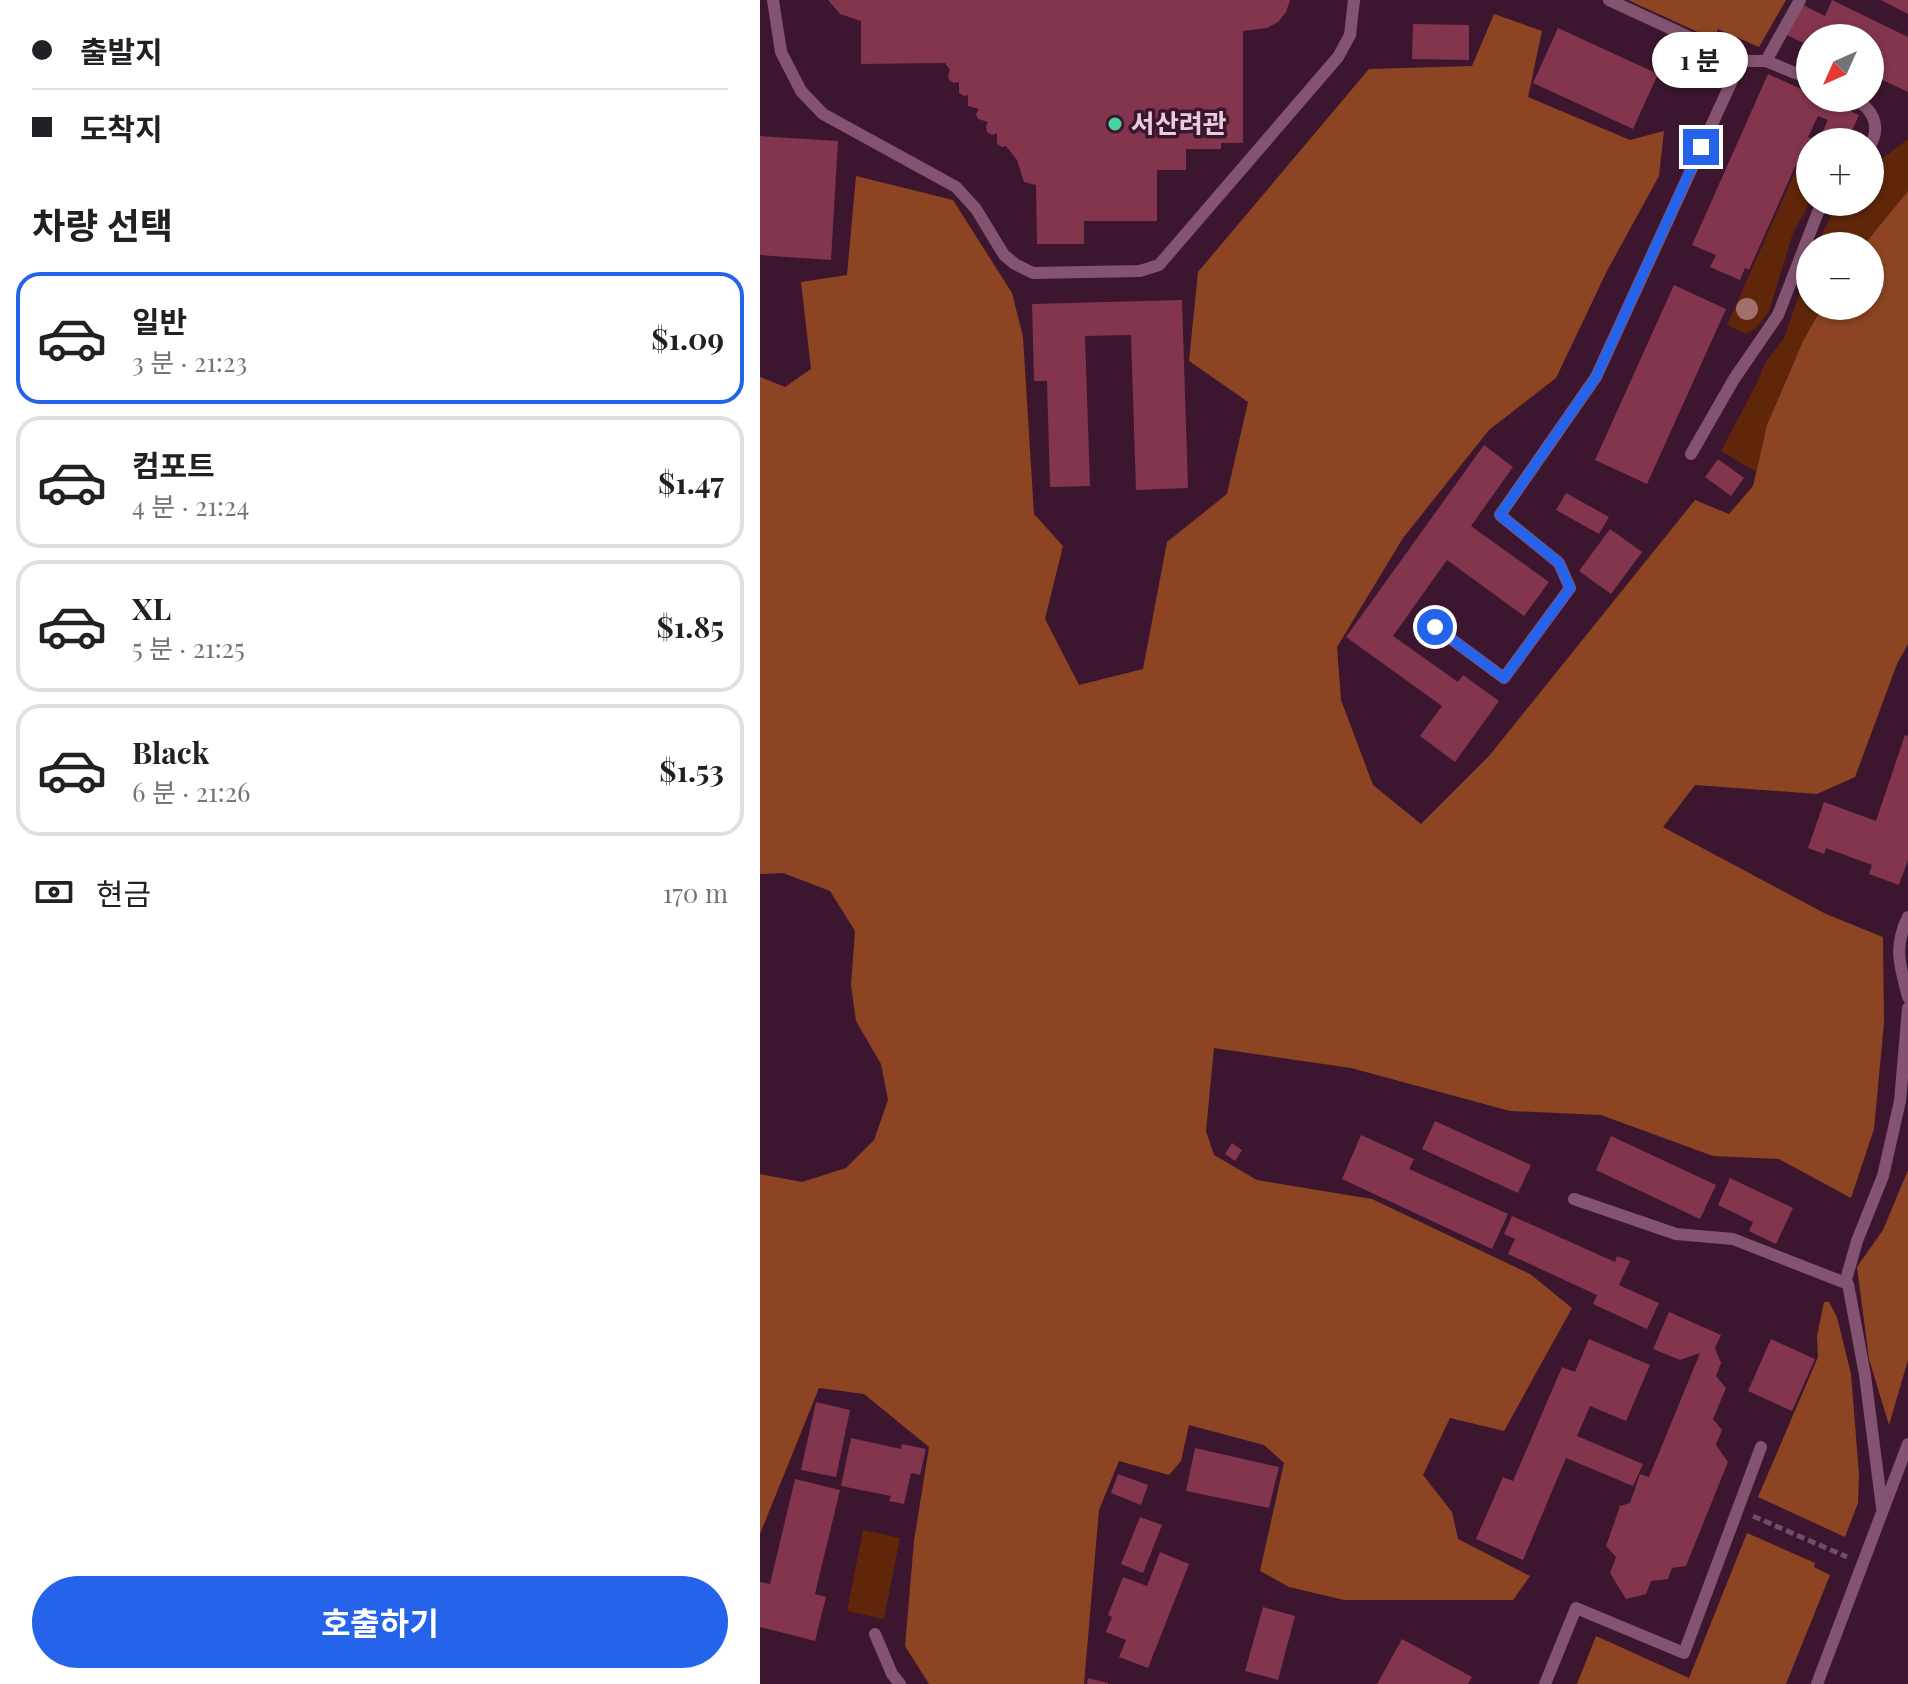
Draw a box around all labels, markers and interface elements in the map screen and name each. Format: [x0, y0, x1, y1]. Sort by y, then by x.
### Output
north arrow [1796, 24, 1884, 112]
map controls [1796, 24, 1884, 320]
text: 출발지 [80, 31, 163, 71]
callout: 1 분 [1653, 31, 1749, 87]
text: 1 분 [1680, 42, 1720, 77]
place label: 서산려관 [1131, 105, 1227, 140]
text: 도착지 [80, 108, 163, 148]
marker: 서산려관 [1106, 115, 1124, 133]
button: + [1796, 128, 1884, 216]
route end [1683, 129, 1719, 165]
text: 차량 선택 [32, 200, 173, 248]
button: − [1796, 232, 1884, 320]
text: 일반 [132, 301, 187, 341]
icon: car [36, 302, 108, 374]
text: $1.09 [651, 318, 724, 358]
text: 3 분 · 21:23 [132, 344, 247, 379]
text: 컴포트 [132, 445, 215, 485]
icon: car [36, 446, 108, 518]
text: $1.47 [658, 462, 724, 502]
text: 4 분 · 21:24 [132, 488, 249, 523]
text: XL [132, 588, 171, 628]
icon: car [36, 590, 108, 662]
text: $1.85 [657, 606, 724, 646]
route start [1417, 609, 1453, 645]
text: 5 분 · 21:25 [132, 630, 245, 665]
text: Black [132, 732, 209, 772]
icon: car [36, 734, 108, 806]
text: $1.53 [659, 750, 724, 790]
text: 6 분 · 21:26 [132, 774, 251, 809]
icon: cash [32, 870, 76, 914]
text: 현금 [96, 873, 151, 913]
text: 170 m [663, 875, 728, 910]
button: 호출하기 [32, 1576, 728, 1668]

